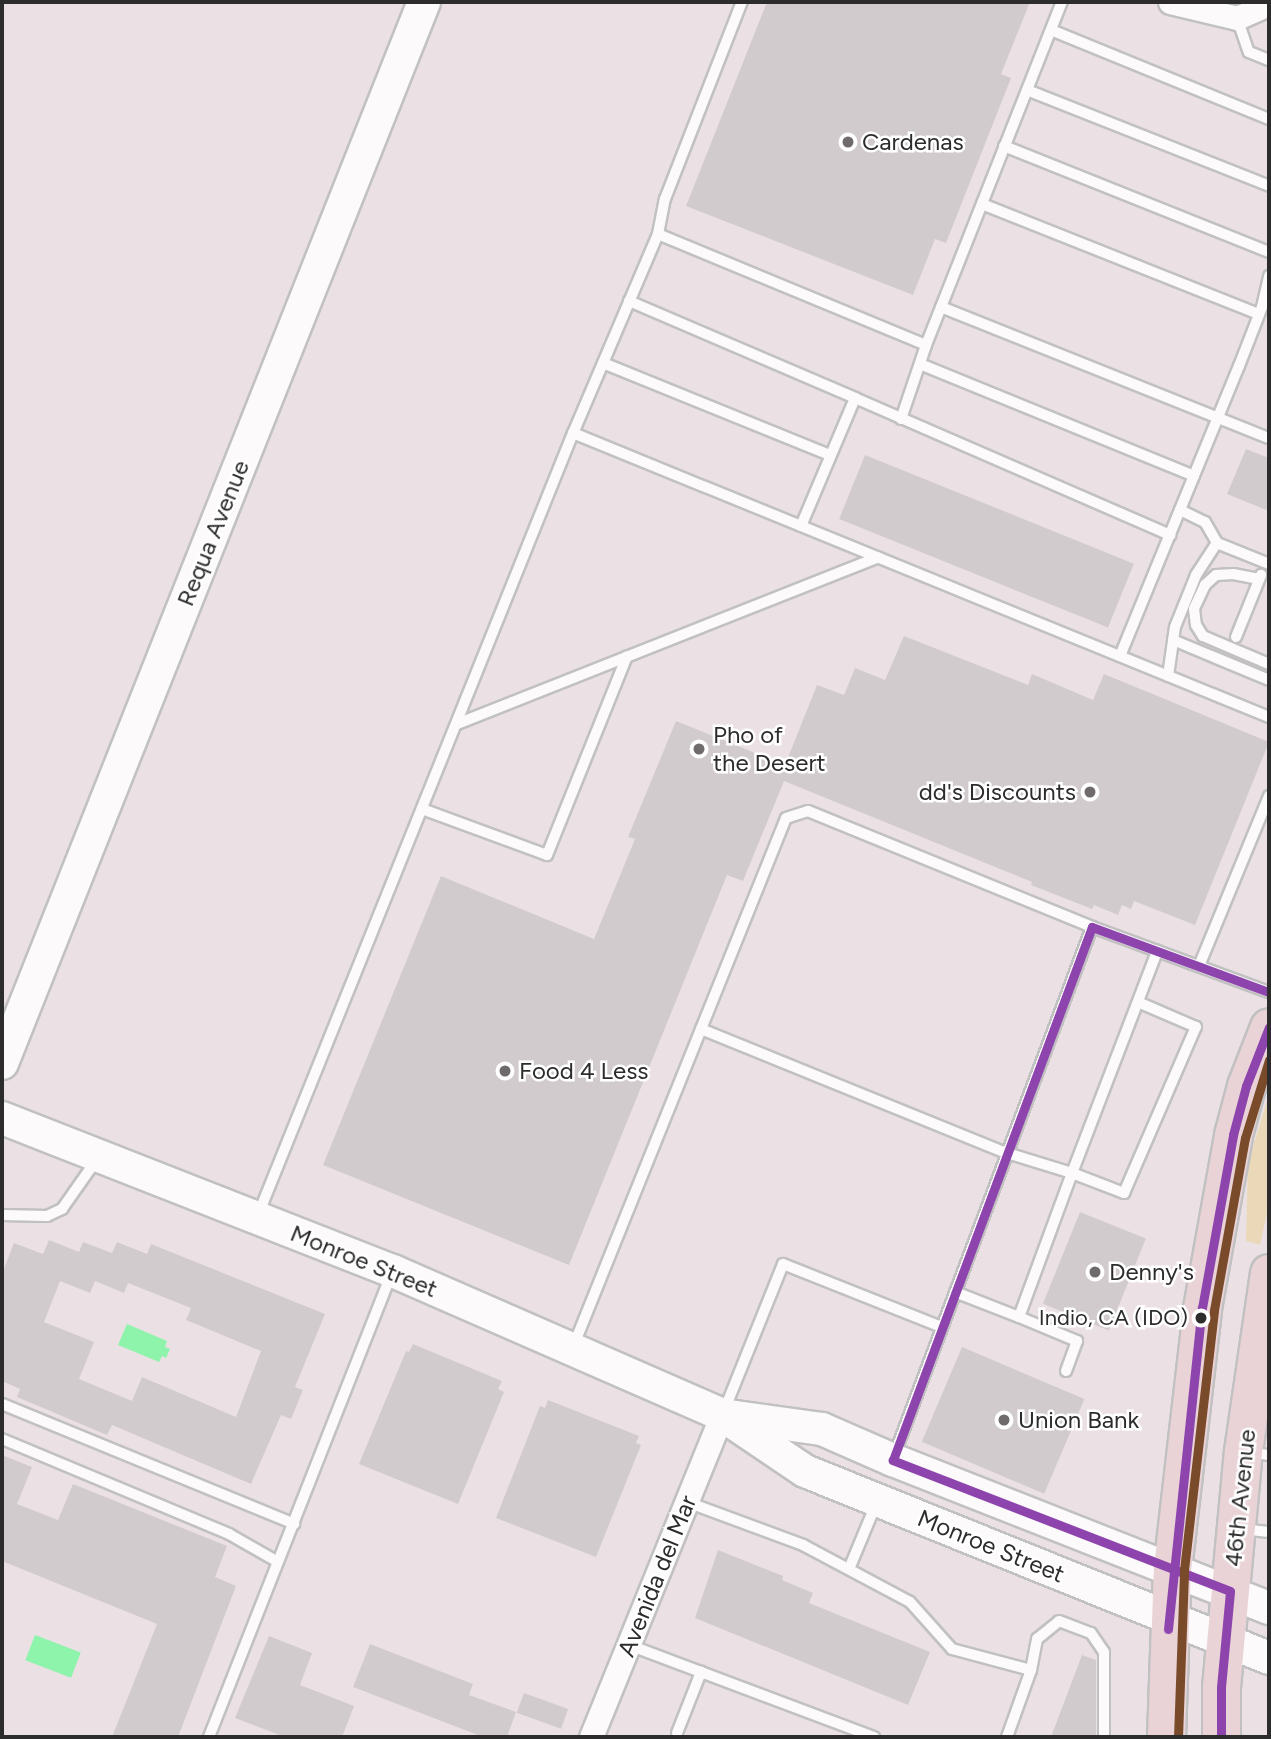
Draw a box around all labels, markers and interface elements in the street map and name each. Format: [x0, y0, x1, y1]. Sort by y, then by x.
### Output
place label: Cardenas [862, 128, 964, 156]
marker: Cardenas [840, 134, 856, 150]
street label: Requa Avenue [171, 456, 255, 610]
place label: Pho of the Desert [713, 721, 826, 777]
marker: Pho of the Desert [691, 741, 707, 757]
place label: dd's Discounts [919, 778, 1076, 806]
marker: dd's Discounts [1082, 784, 1098, 800]
place label: Food 4 Less [519, 1057, 648, 1085]
marker: Food 4 Less [497, 1063, 513, 1079]
street label: Monroe Street [286, 1218, 442, 1304]
place label: Denny's [1109, 1258, 1194, 1286]
marker: Denny's [1087, 1264, 1103, 1280]
place label: Indio, CA (IDO) [1039, 1305, 1188, 1331]
marker: Indio, CA (IDO) [1194, 1311, 1208, 1325]
place label: Union Bank [1018, 1406, 1139, 1434]
marker: Union Bank [996, 1412, 1012, 1428]
street label: 46th Avenue [1218, 1428, 1262, 1568]
street label: Avenida del Mar [612, 1491, 702, 1661]
street label: Monroe Street [913, 1503, 1069, 1589]

